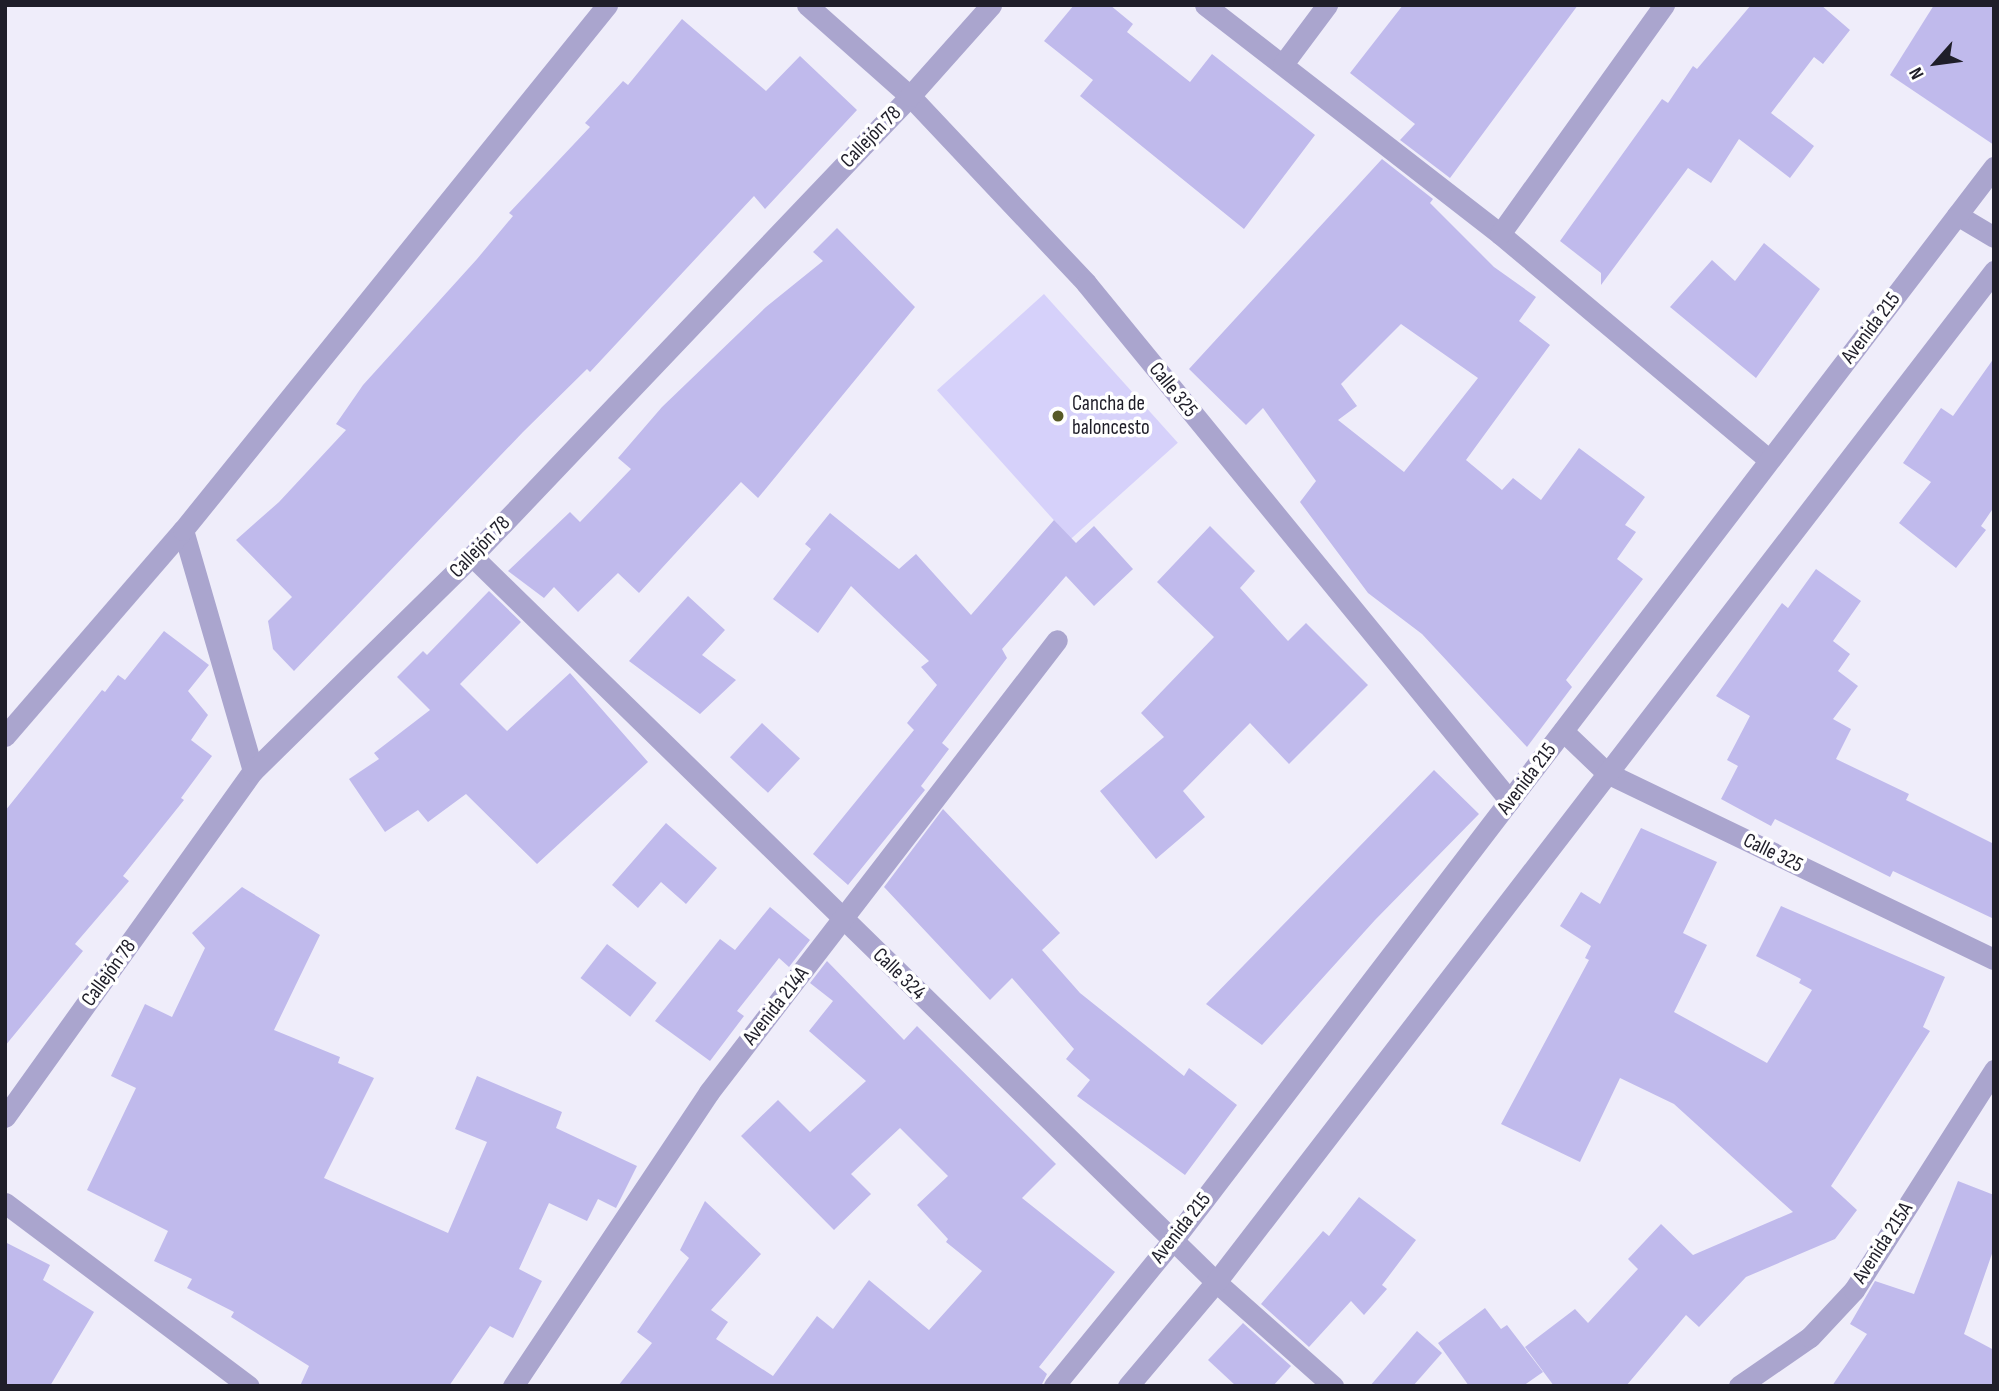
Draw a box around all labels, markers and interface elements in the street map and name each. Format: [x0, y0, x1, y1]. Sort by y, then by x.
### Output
north arrow [1901, 28, 1971, 98]
text: N [1904, 63, 1930, 83]
street label: Callejón 78 [835, 101, 907, 173]
street label: Avenida 215 [1836, 287, 1906, 369]
street label: Calle 325 [1143, 357, 1203, 423]
place label: Cancha de baloncesto [1072, 391, 1150, 441]
marker: Cancha de baloncesto [1050, 408, 1066, 424]
street label: Callejón 78 [444, 511, 516, 583]
street label: Avenida 215 [1492, 738, 1562, 820]
street label: Calle 325 [1739, 828, 1807, 878]
street label: Callejón 78 [76, 935, 142, 1011]
street label: Calle 324 [867, 943, 931, 1005]
street label: Avenida 214A [738, 962, 814, 1050]
street label: Avenida 215 [1146, 1188, 1216, 1268]
street label: Avenida 215A [1847, 1198, 1919, 1288]

